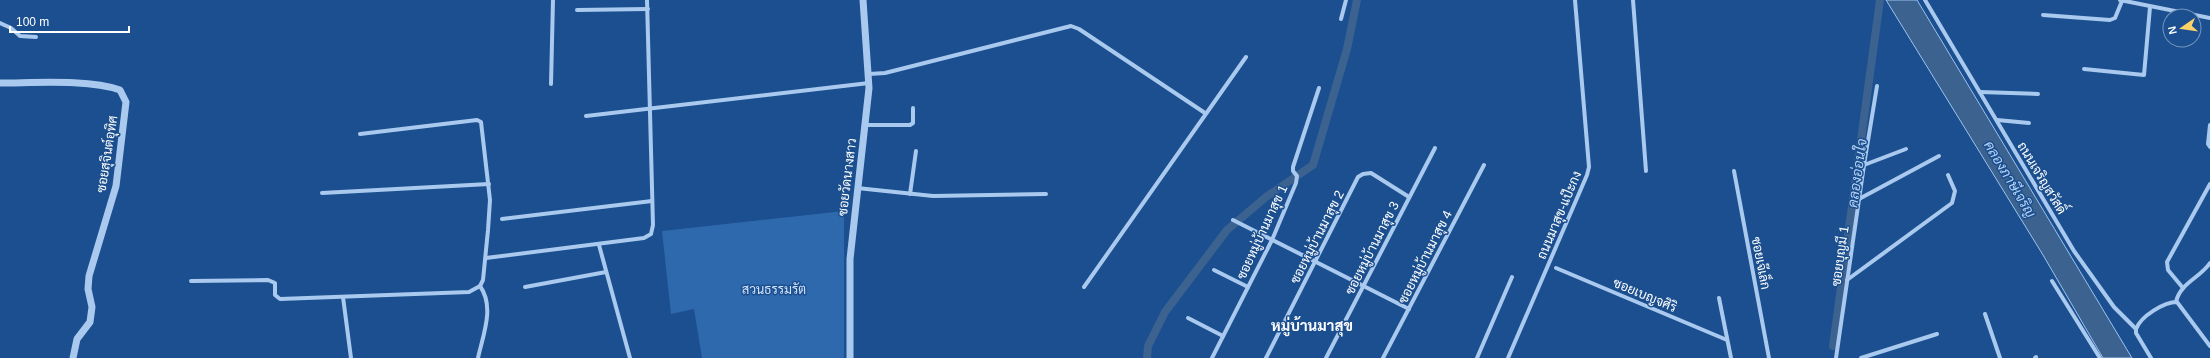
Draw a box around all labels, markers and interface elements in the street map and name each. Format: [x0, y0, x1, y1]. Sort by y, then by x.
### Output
scale bar [10, 8, 129, 34]
north arrow [2162, 8, 2202, 48]
text: 100 m [16, 15, 49, 29]
text: N [2166, 25, 2179, 35]
street label: ซอยสุจินต์อุทิศ [92, 114, 123, 194]
street label: ถนนเจริญสวัสดิ์ [2014, 136, 2074, 217]
street label: ซอยวัดนางสาว [835, 137, 859, 217]
water label: คลองอ่อนใจ [1844, 137, 1870, 209]
water label: คลองภาษีเจริญ [1980, 137, 2040, 221]
street label: ถนนมาสุข-แป๊ะกง [1532, 168, 1586, 262]
street label: ซอยหมู่บ้านมาสุข 1 [1232, 181, 1292, 283]
street label: ซอยหมู่บ้านมาสุข 2 [1285, 187, 1349, 287]
street label: ซอยหมู่บ้านมาสุข 3 [1340, 198, 1404, 298]
street label: ซอยหมู่บ้านมาสุข 4 [1393, 207, 1457, 307]
street label: ซอยบุญมี 1 [1826, 224, 1854, 288]
street label: ซอยเจ๊เล็ก [1749, 235, 1775, 291]
street label: ซอยเบญจศิริ [1611, 274, 1679, 316]
park label: สวนธรรมรัต [742, 282, 806, 297]
district label: หมู่บ้านมาสุข [1271, 316, 1353, 337]

